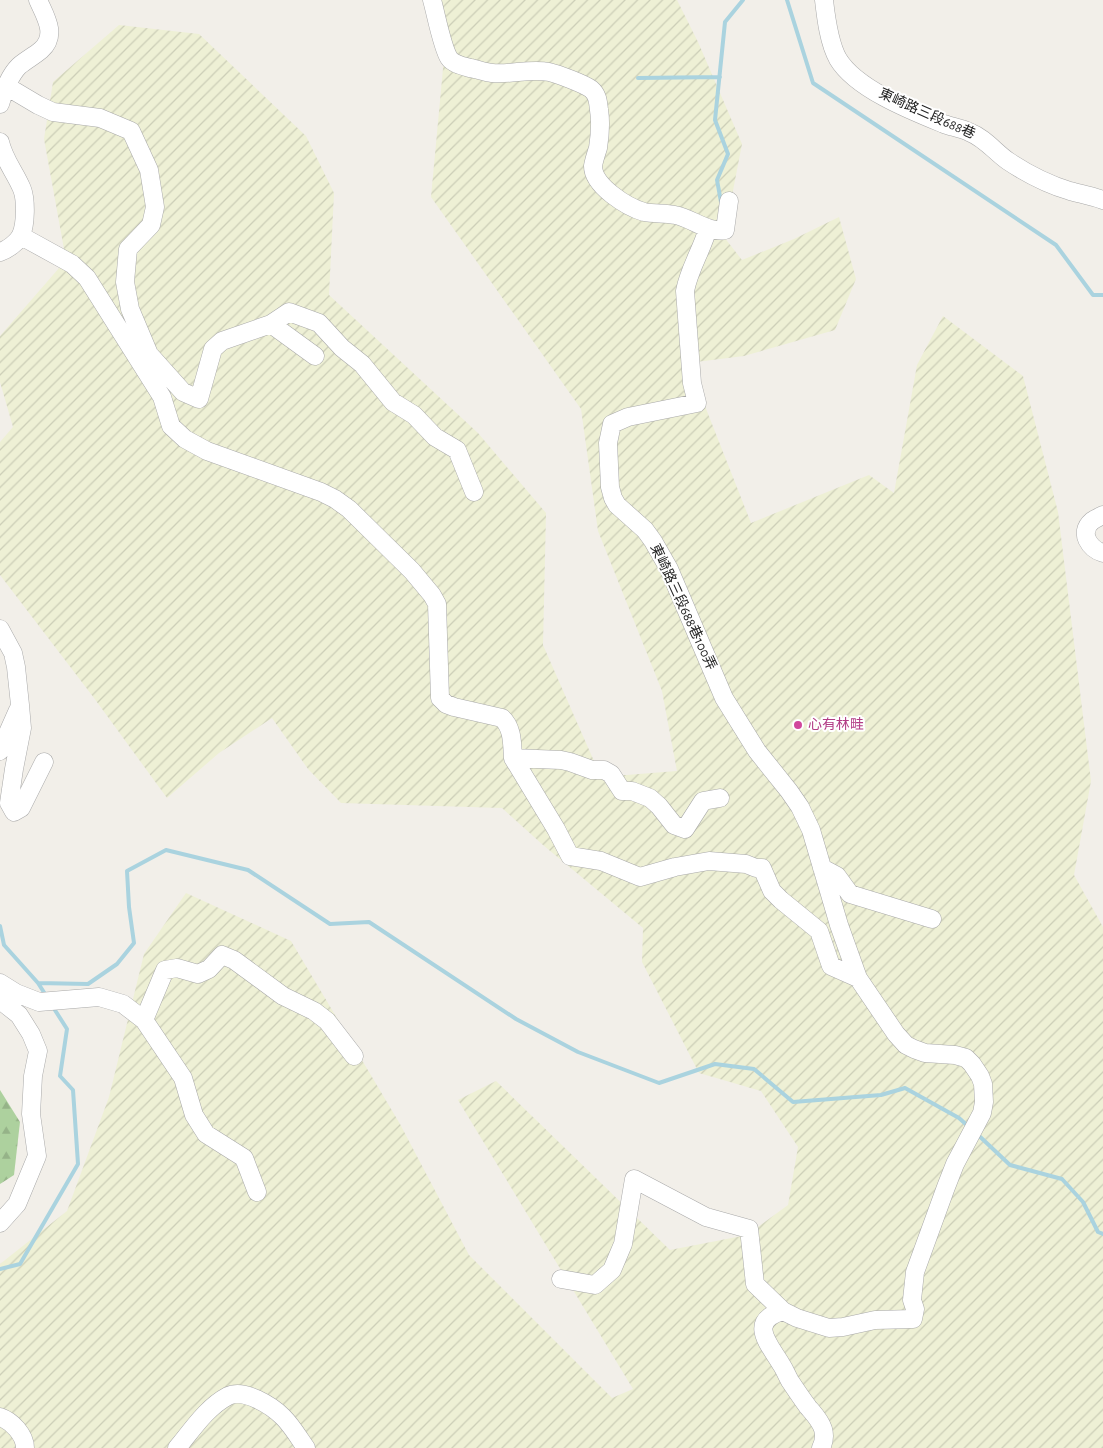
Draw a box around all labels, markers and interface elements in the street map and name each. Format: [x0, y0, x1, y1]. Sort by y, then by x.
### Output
street label: 東崎路三段688巷 [877, 86, 978, 142]
street label: 東崎路三段688巷100弄 [648, 541, 719, 672]
place label: 心有林畦 [808, 717, 864, 732]
marker: 心有林畦 [792, 719, 804, 731]

